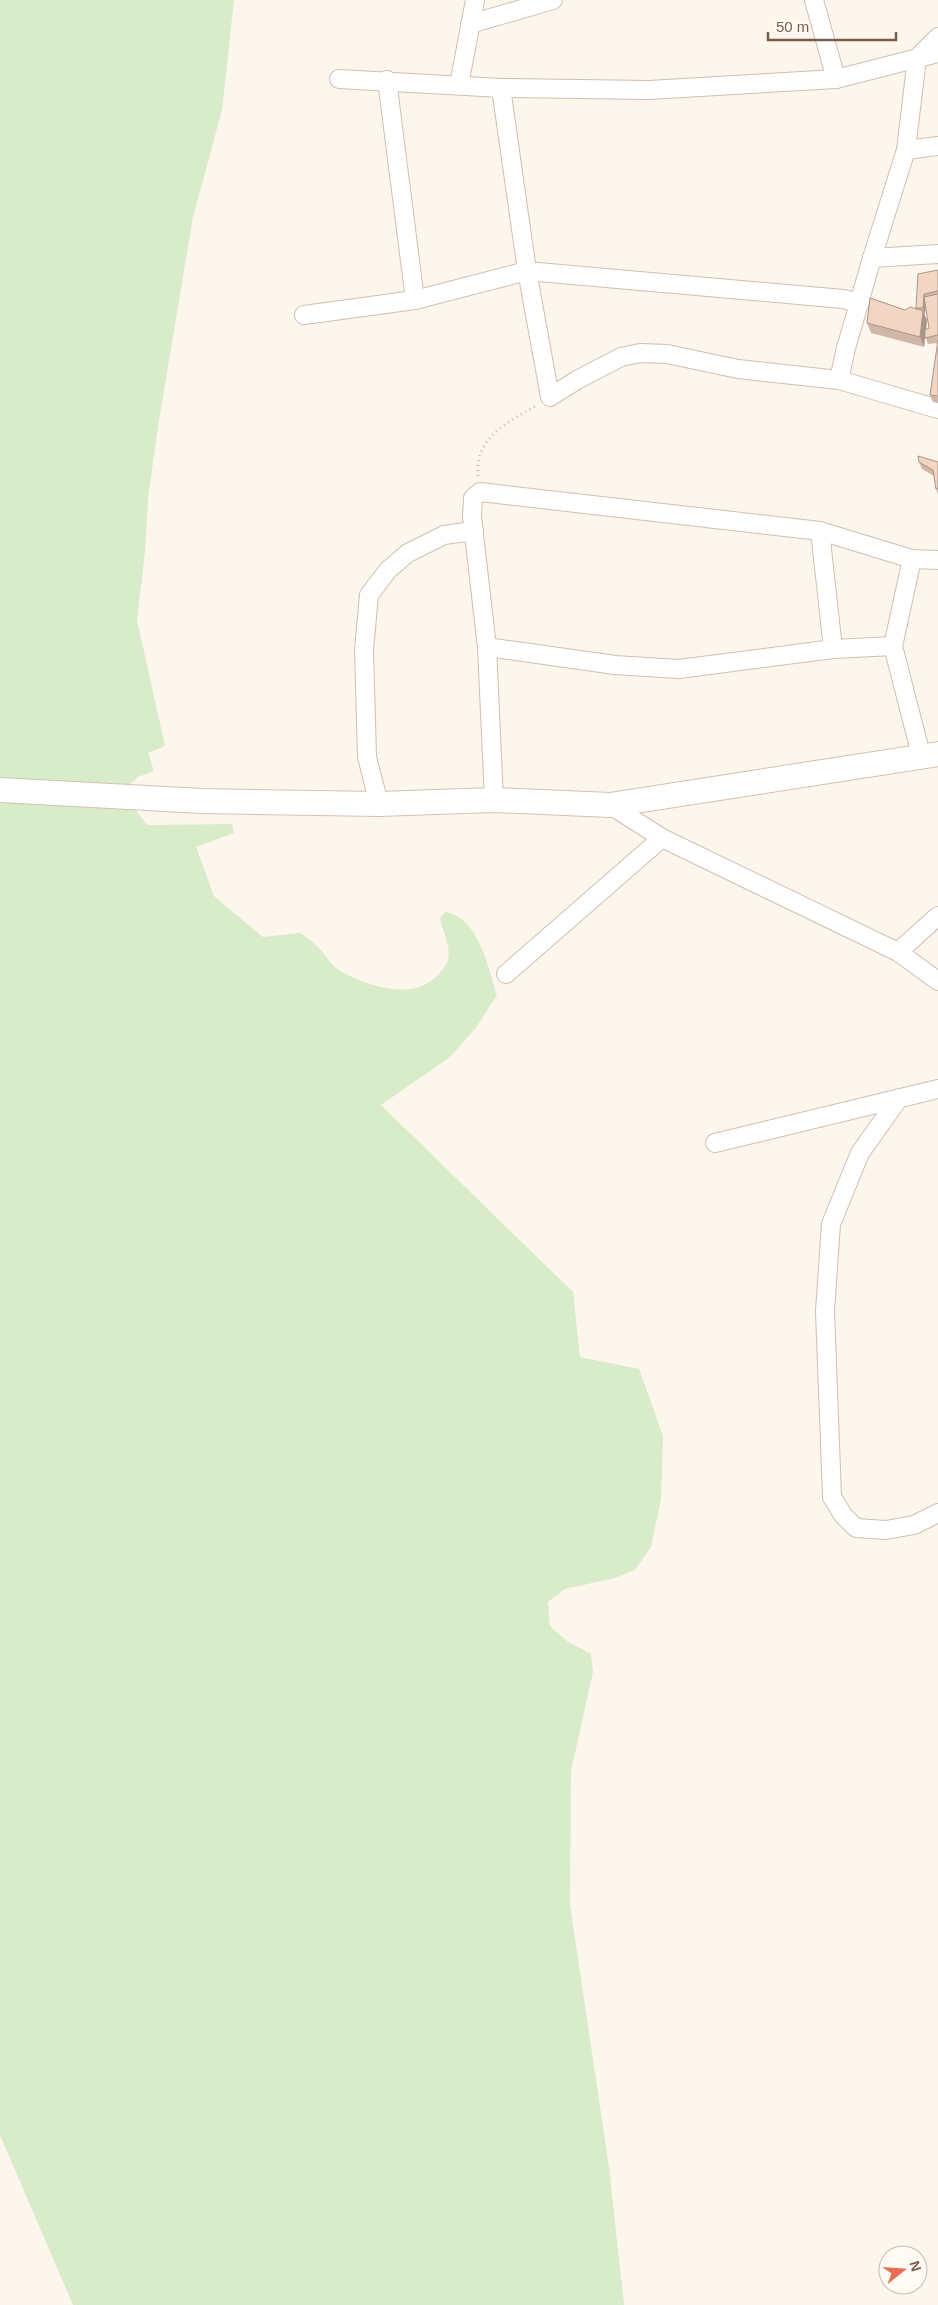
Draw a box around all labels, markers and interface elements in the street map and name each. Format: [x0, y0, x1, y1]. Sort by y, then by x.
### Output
scale bar [768, 10, 896, 42]
text: 50 m [776, 18, 809, 35]
north arrow [878, 2245, 928, 2295]
text: N [906, 2259, 925, 2273]

